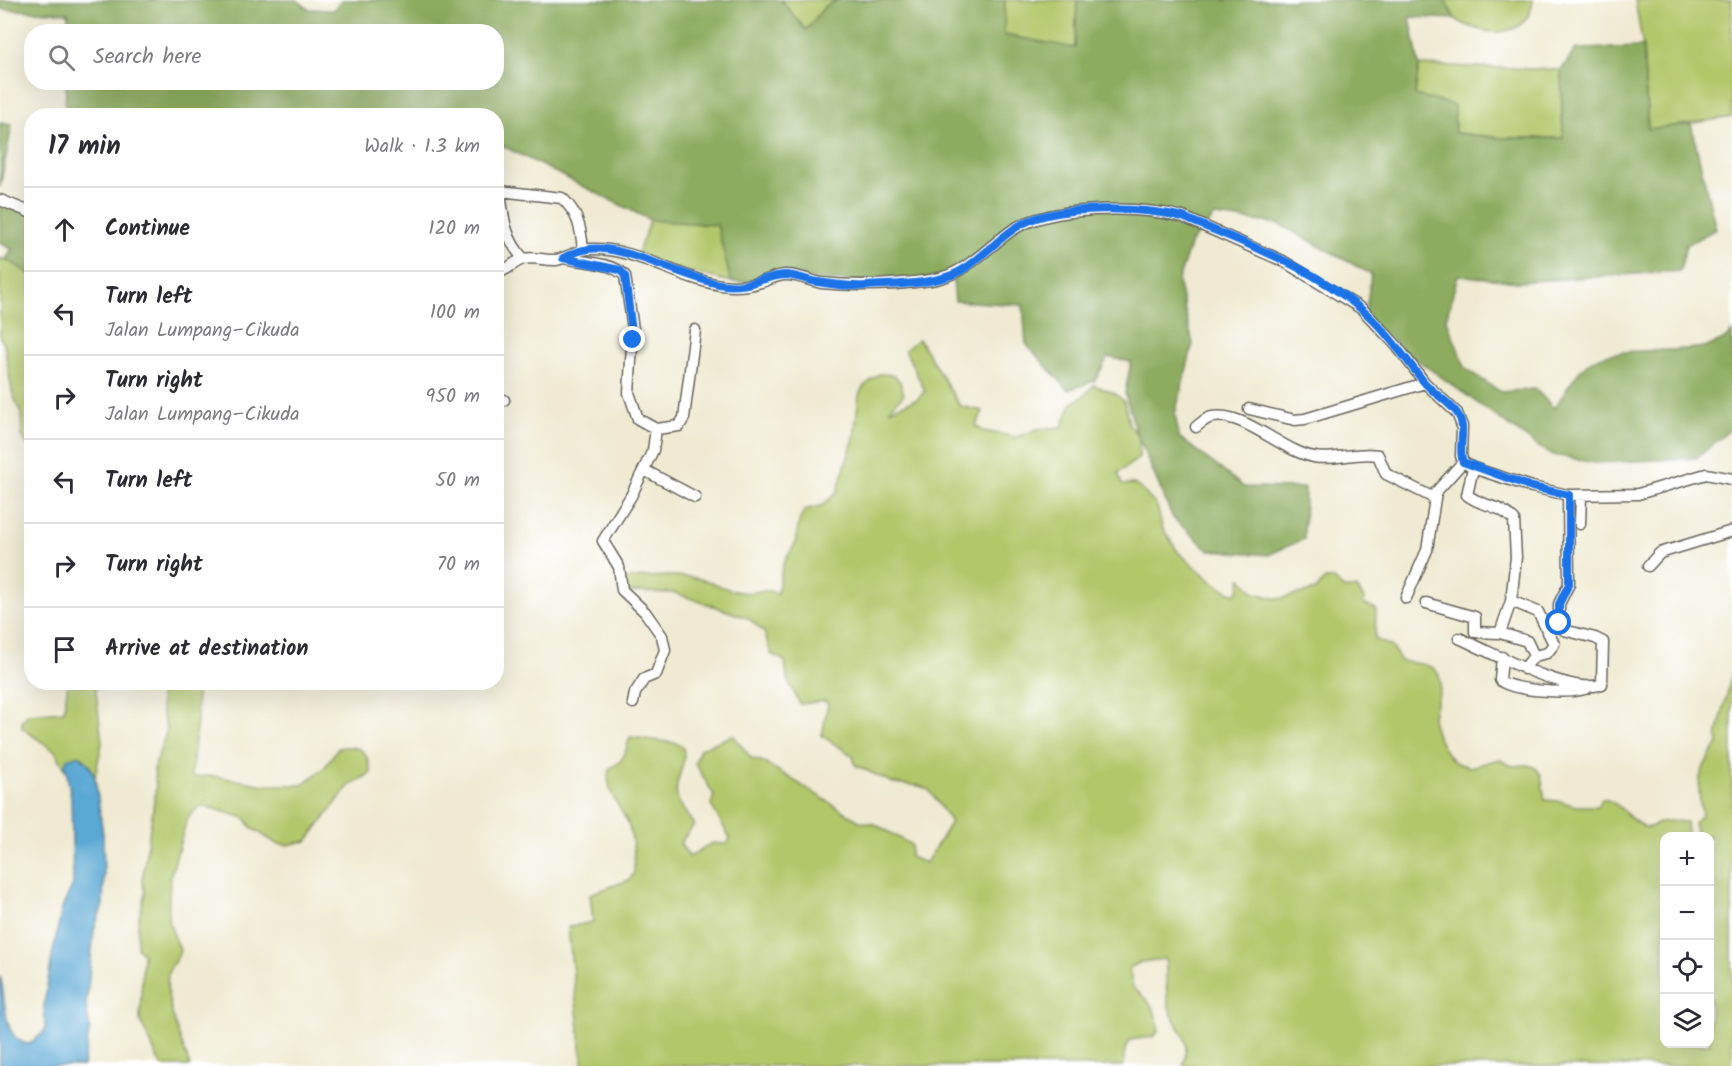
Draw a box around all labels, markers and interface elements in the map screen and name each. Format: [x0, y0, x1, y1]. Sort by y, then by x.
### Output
search box [24, 24, 504, 90]
text: Search here [93, 40, 201, 75]
icon: search [45, 41, 78, 74]
text: 17 min [48, 126, 121, 168]
text: Walk · 1.3 km [364, 131, 480, 163]
text: Continue [105, 212, 190, 247]
icon: ahead [48, 213, 81, 246]
text: 120 m [428, 213, 480, 245]
text: Turn left [105, 280, 192, 315]
icon: left [48, 297, 81, 330]
text: 100 m [430, 297, 480, 329]
text: Jalan Lumpang–Cikuda [105, 315, 300, 347]
route end [619, 326, 645, 352]
text: Turn right [105, 364, 203, 399]
icon: right [48, 381, 81, 414]
text: 950 m [426, 381, 480, 413]
text: Jalan Lumpang–Cikuda [105, 399, 300, 431]
text: Turn left [105, 464, 192, 499]
icon: left [48, 465, 81, 498]
text: 50 m [435, 465, 480, 497]
text: Turn right [105, 548, 203, 583]
icon: right [48, 549, 81, 582]
text: 70 m [437, 549, 480, 581]
route start [1545, 609, 1571, 635]
text: Arrive at destination [105, 632, 308, 667]
icon: arrive [48, 633, 81, 666]
map controls [1660, 832, 1714, 1048]
button: + [1660, 832, 1714, 886]
button: − [1660, 886, 1714, 940]
button: locate [1660, 940, 1714, 994]
button: layers [1660, 994, 1714, 1048]

